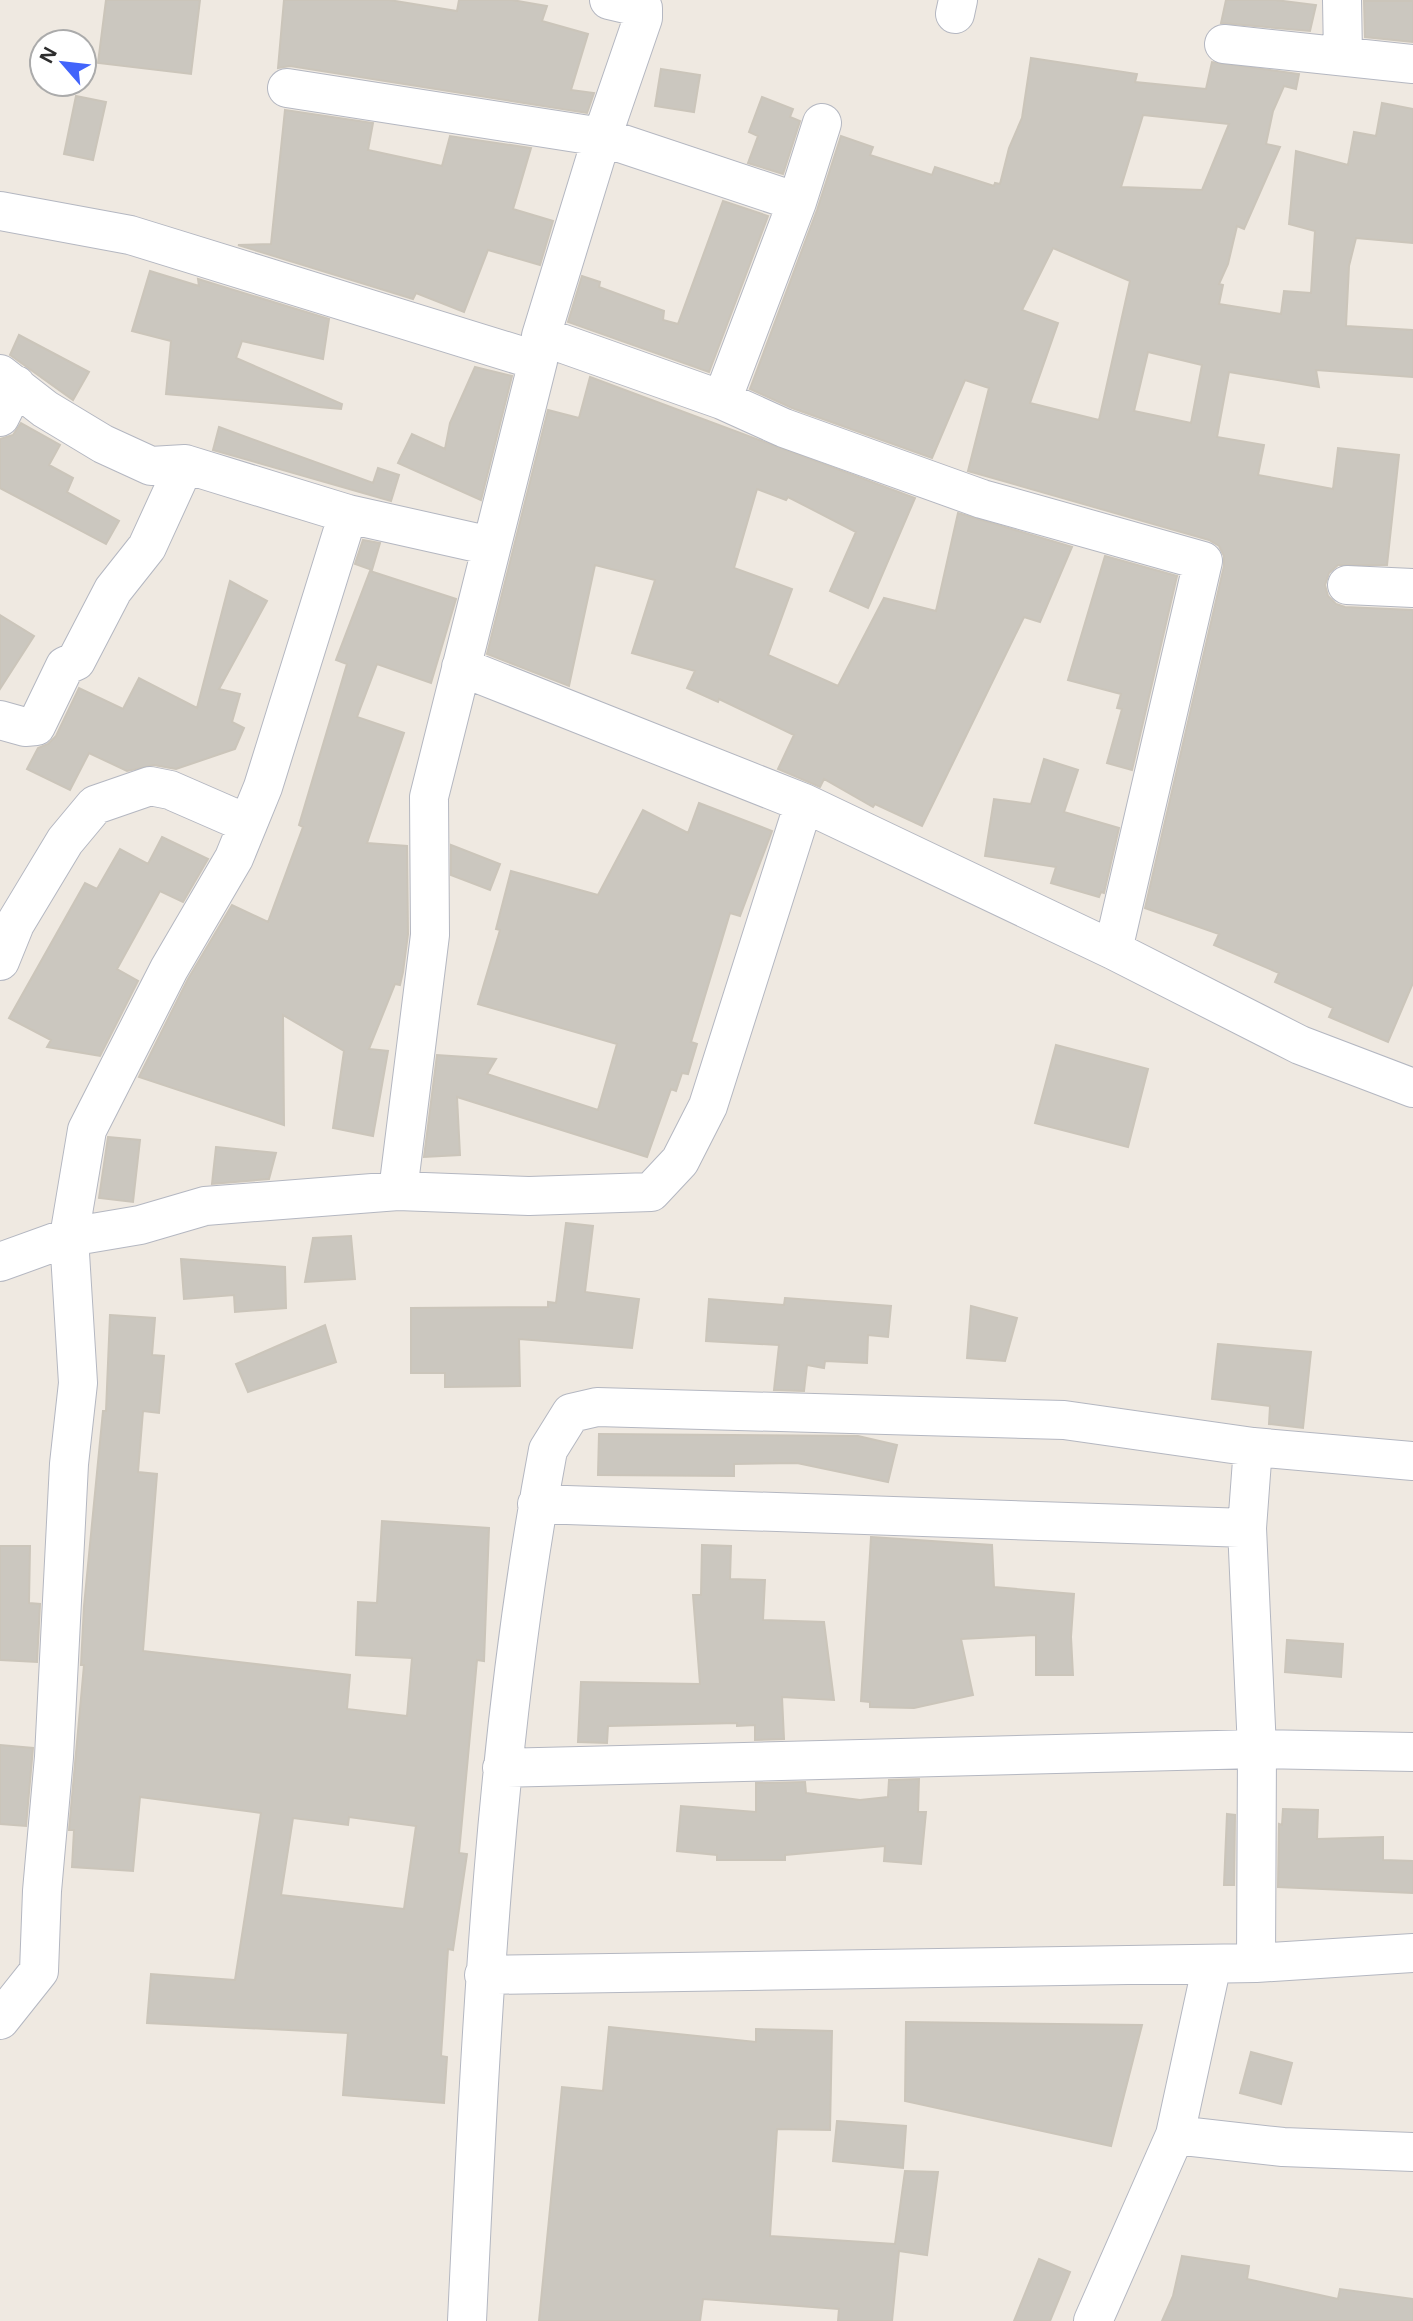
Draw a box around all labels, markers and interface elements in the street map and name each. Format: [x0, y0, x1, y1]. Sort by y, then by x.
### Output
north arrow [28, 28, 98, 98]
text: N [33, 42, 63, 68]

